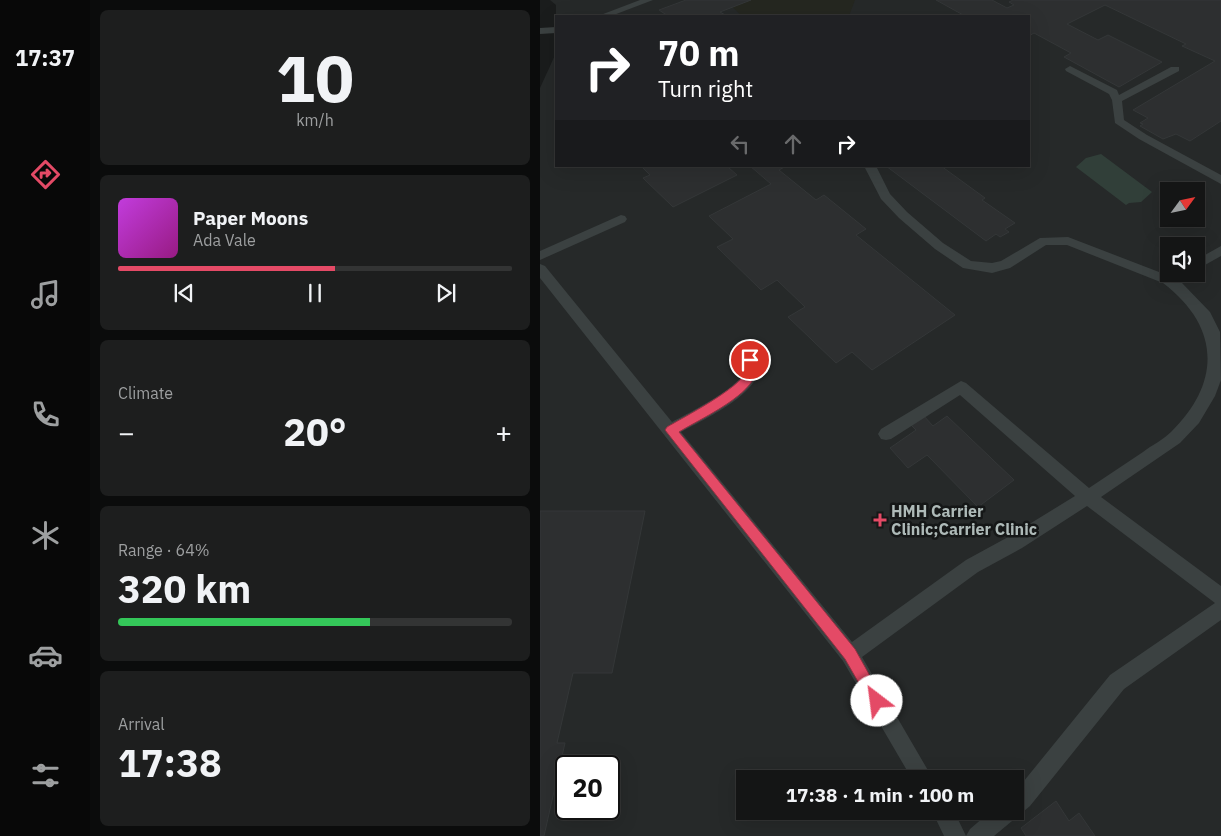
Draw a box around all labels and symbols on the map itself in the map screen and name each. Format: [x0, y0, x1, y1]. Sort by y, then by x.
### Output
north arrow [1160, 182, 1205, 228]
pin [729, 339, 771, 381]
place label: HMH Carrier Clinic;Carrier Clinic [891, 501, 1037, 539]
marker: HMH Carrier Clinic;Carrier Clinic [873, 513, 887, 527]
position arrow [850, 674, 902, 726]
speed limit sign: 20 [555, 755, 620, 820]

